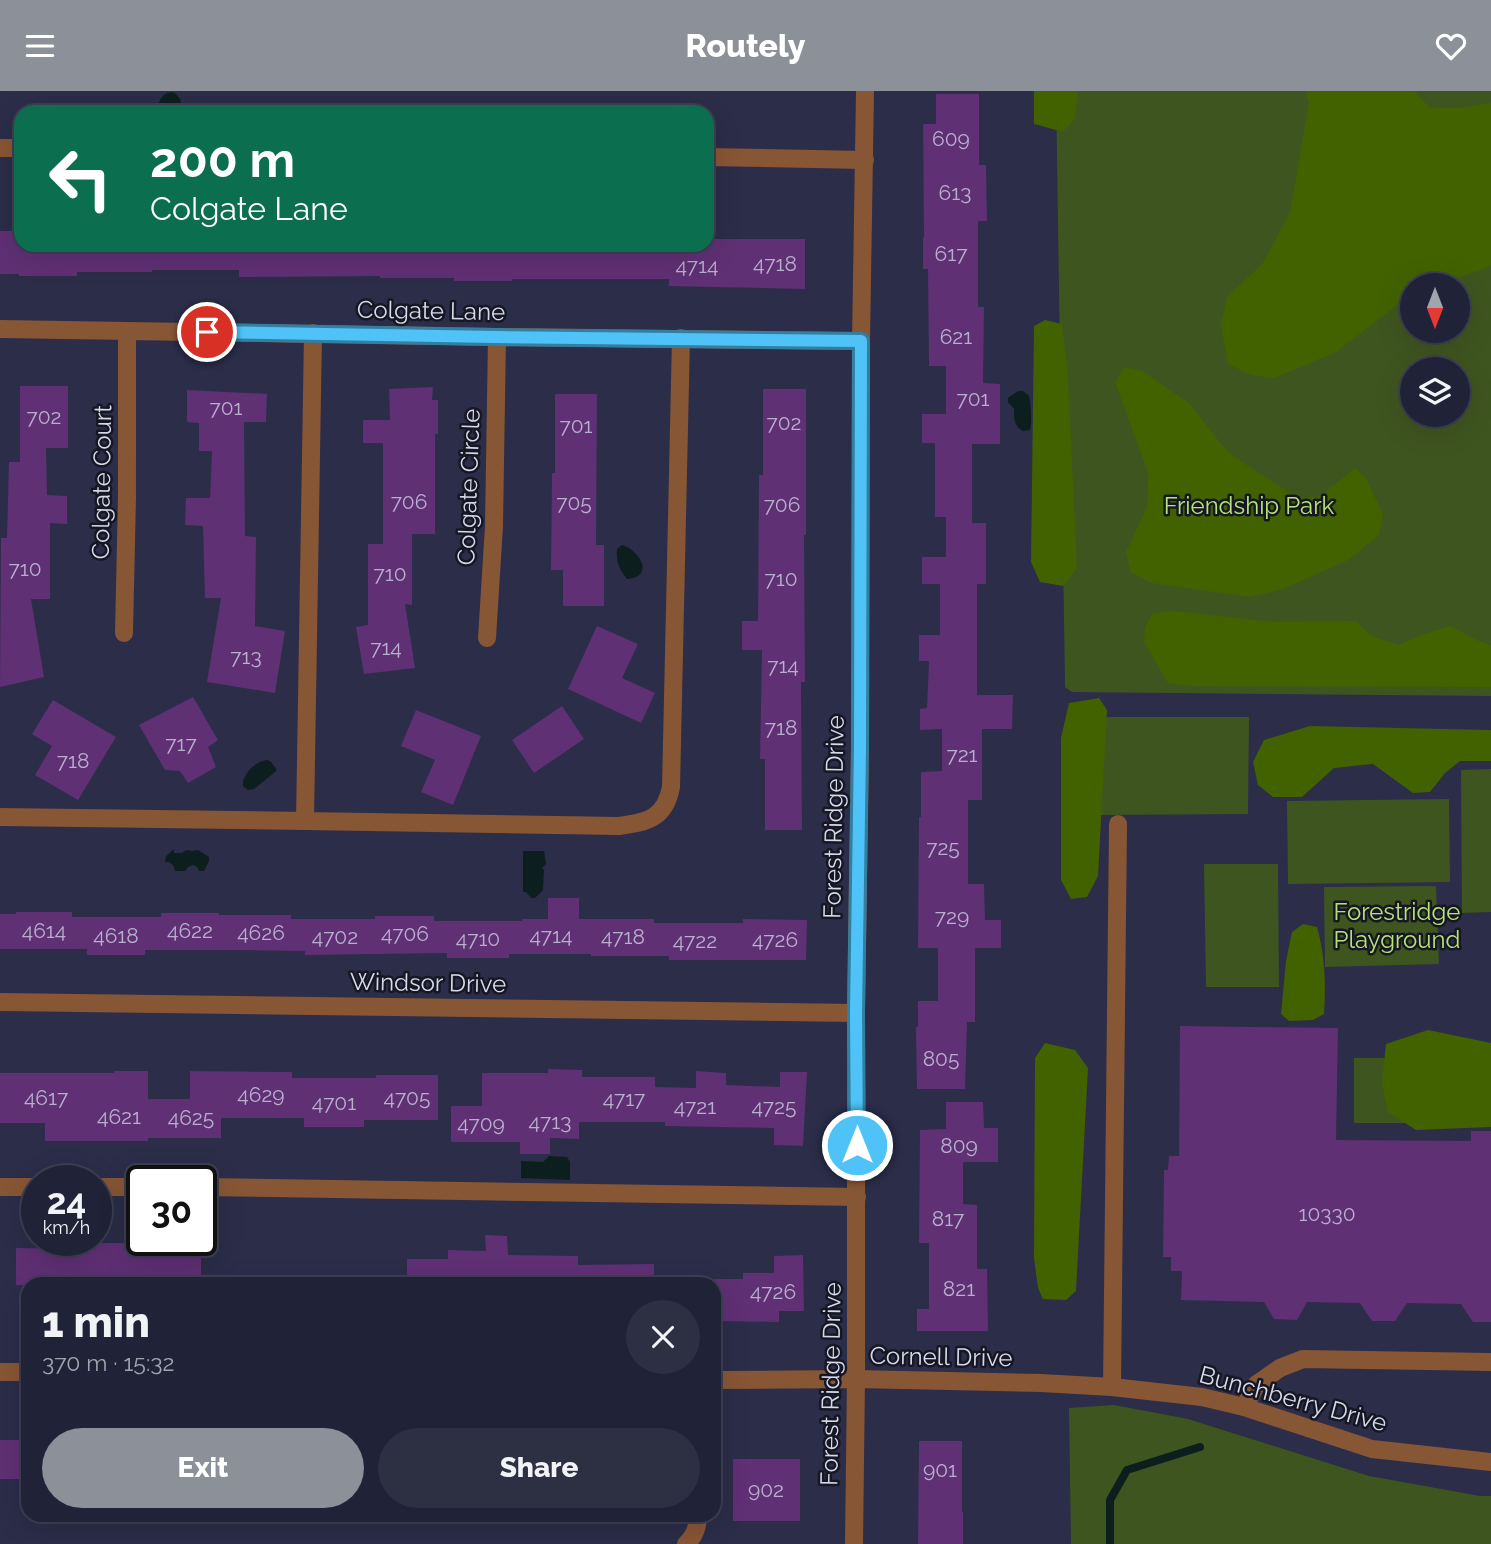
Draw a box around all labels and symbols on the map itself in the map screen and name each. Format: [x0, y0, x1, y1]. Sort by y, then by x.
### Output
house number: 609 [932, 126, 970, 151]
house number: 613 [939, 180, 971, 205]
house number: 617 [935, 241, 968, 266]
house number: 4718 [753, 251, 797, 276]
house number: 4714 [675, 253, 719, 278]
north arrow [1400, 273, 1470, 343]
street label: Colgate Lane [357, 295, 505, 326]
pin [177, 302, 237, 362]
house number: 621 [940, 324, 972, 349]
house number: 701 [957, 386, 990, 411]
house number: 701 [210, 395, 243, 420]
house number: 702 [27, 404, 61, 429]
street label: Colgate Court [86, 404, 117, 560]
street label: Colgate Circle [451, 408, 486, 566]
house number: 702 [767, 410, 801, 435]
house number: 701 [560, 413, 593, 438]
house number: 706 [391, 489, 427, 514]
house number: 705 [556, 490, 592, 515]
park label: Friendship Park [1164, 491, 1335, 520]
house number: 706 [764, 492, 800, 517]
house number: 710 [8, 556, 42, 581]
house number: 710 [373, 561, 407, 586]
house number: 710 [764, 566, 798, 591]
house number: 714 [370, 635, 402, 660]
house number: 713 [230, 644, 262, 669]
house number: 714 [767, 653, 799, 678]
house number: 718 [765, 715, 797, 740]
street label: Forest Ridge Drive [817, 715, 850, 919]
house number: 717 [165, 731, 197, 756]
house number: 721 [946, 742, 978, 767]
house number: 718 [57, 748, 89, 773]
house number: 725 [926, 835, 960, 860]
park label: Forestridge Playground [1333, 897, 1461, 954]
house number: 729 [935, 904, 969, 929]
house number: 4614 [22, 918, 66, 943]
house number: 4622 [167, 918, 213, 943]
house number: 4626 [237, 920, 285, 945]
house number: 4706 [381, 921, 429, 946]
house number: 4618 [93, 923, 139, 948]
house number: 4714 [529, 923, 573, 948]
house number: 4702 [312, 924, 358, 949]
house number: 4718 [601, 924, 645, 949]
house number: 4710 [456, 926, 500, 951]
house number: 4726 [752, 927, 798, 952]
house number: 4722 [673, 928, 717, 953]
street label: Windsor Drive [350, 967, 506, 998]
house number: 805 [923, 1046, 959, 1071]
house number: 4629 [237, 1082, 285, 1107]
house number: 4617 [24, 1085, 69, 1110]
house number: 4705 [384, 1085, 430, 1110]
house number: 4717 [603, 1086, 646, 1111]
house number: 4701 [312, 1090, 356, 1115]
house number: 4721 [674, 1094, 716, 1119]
house number: 4725 [752, 1094, 796, 1119]
house number: 4621 [97, 1104, 141, 1129]
house number: 4625 [168, 1105, 214, 1130]
position arrow [820, 1108, 894, 1182]
house number: 4713 [529, 1109, 571, 1134]
house number: 4709 [457, 1111, 505, 1136]
house number: 809 [940, 1133, 978, 1158]
speed limit sign: 30 [126, 1165, 217, 1256]
house number: 10330 [1298, 1201, 1356, 1226]
house number: 817 [932, 1206, 965, 1231]
house number: 821 [943, 1276, 975, 1301]
house number: 4726 [750, 1279, 796, 1304]
street label: Forest Ridge Drive [814, 1282, 847, 1486]
street label: Cornell Drive [869, 1341, 1013, 1372]
street label: Bunchberry Drive [1196, 1360, 1390, 1437]
house number: 901 [923, 1457, 957, 1482]
house number: 902 [748, 1477, 784, 1502]

